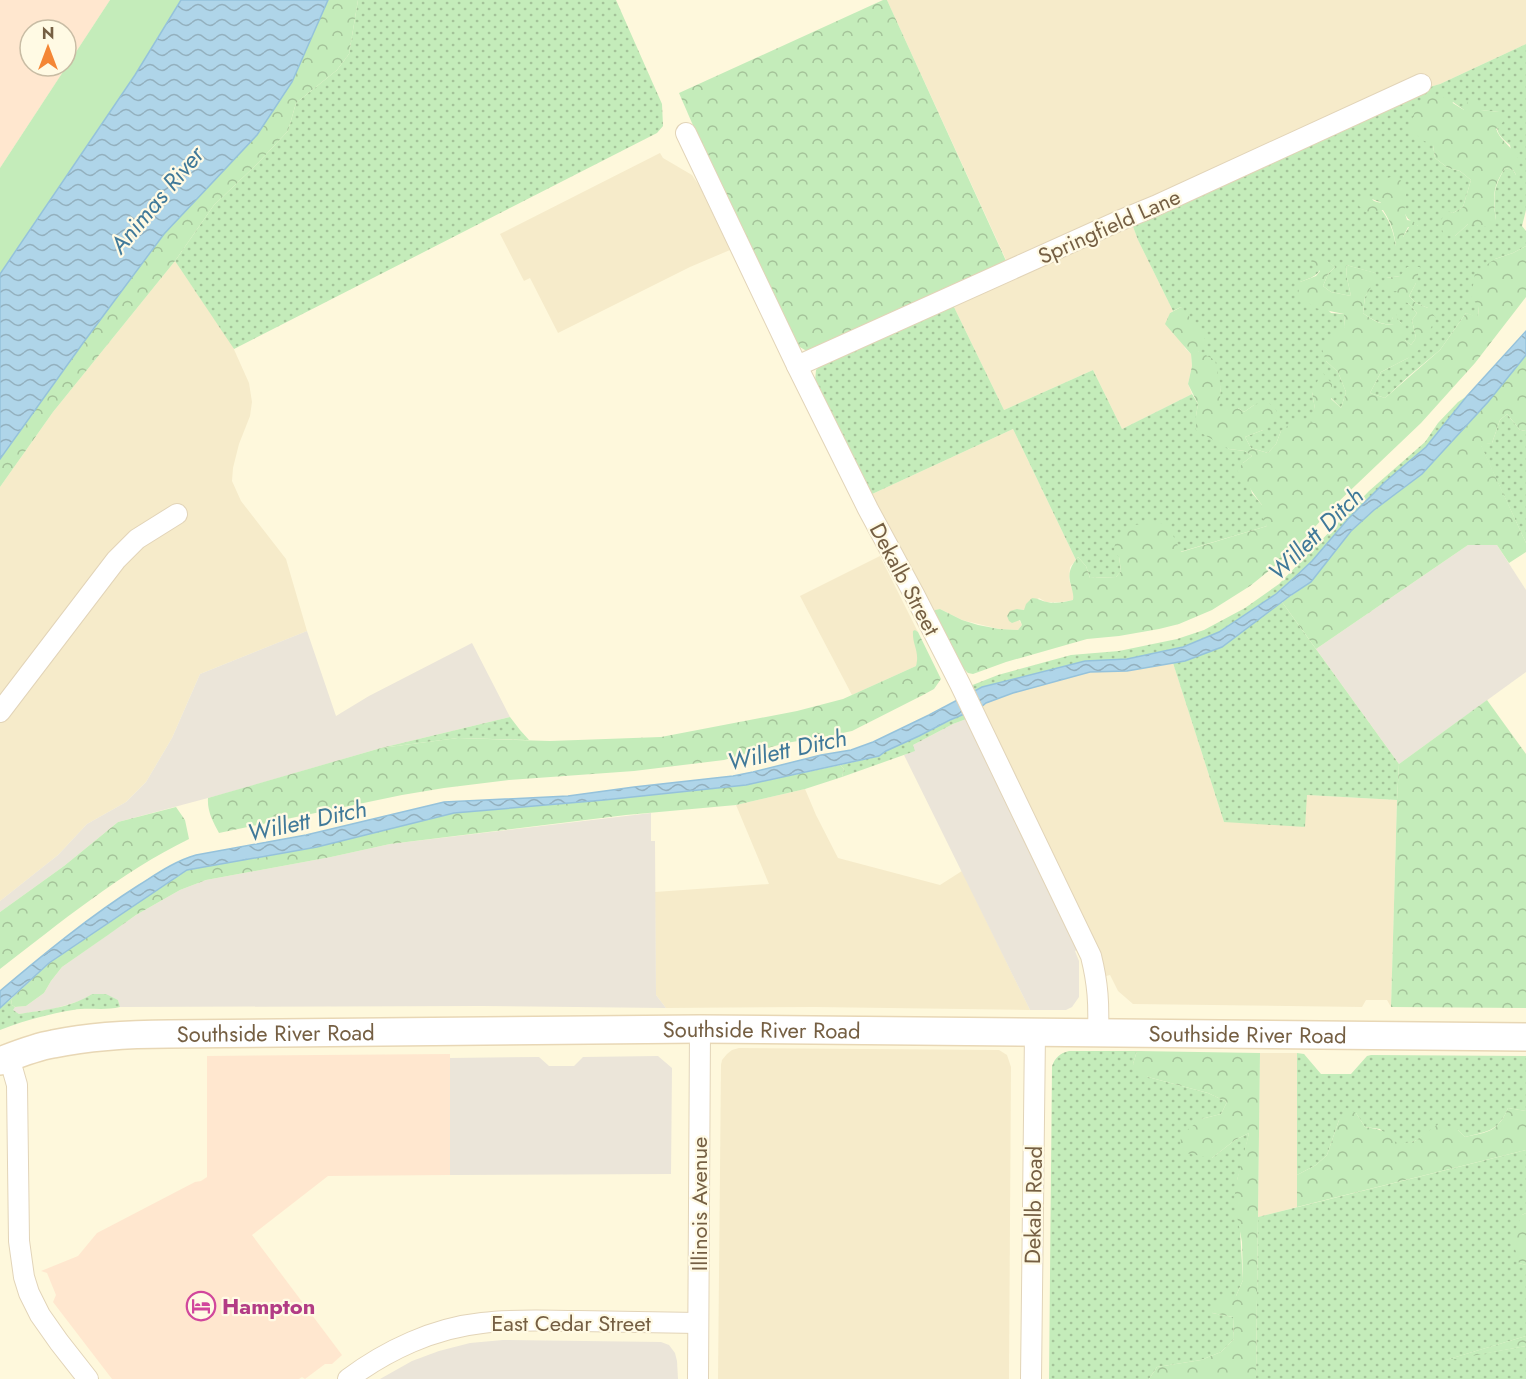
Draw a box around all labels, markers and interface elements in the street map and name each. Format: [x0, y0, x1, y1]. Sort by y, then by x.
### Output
north arrow [18, 18, 78, 78]
text: N [42, 22, 54, 45]
water label: Animas River [101, 137, 213, 262]
street label: Springfield Lane [1033, 180, 1185, 272]
water label: Willett Ditch [1260, 479, 1371, 588]
street label: Dekalb Street [862, 517, 948, 642]
water label: Willett Ditch [724, 720, 850, 779]
water label: Willett Ditch [244, 791, 370, 850]
street label: Southside River Road [662, 1013, 861, 1047]
street label: Southside River Road [176, 1016, 375, 1050]
street label: Southside River Road [1148, 1017, 1347, 1051]
street label: Illinois Avenue [683, 1137, 715, 1271]
street label: Dekalb Road [1016, 1146, 1050, 1264]
hotel icon: Hampton [185, 1290, 217, 1322]
place label: Hampton [222, 1290, 315, 1322]
street label: East Cedar Street [491, 1307, 652, 1339]

